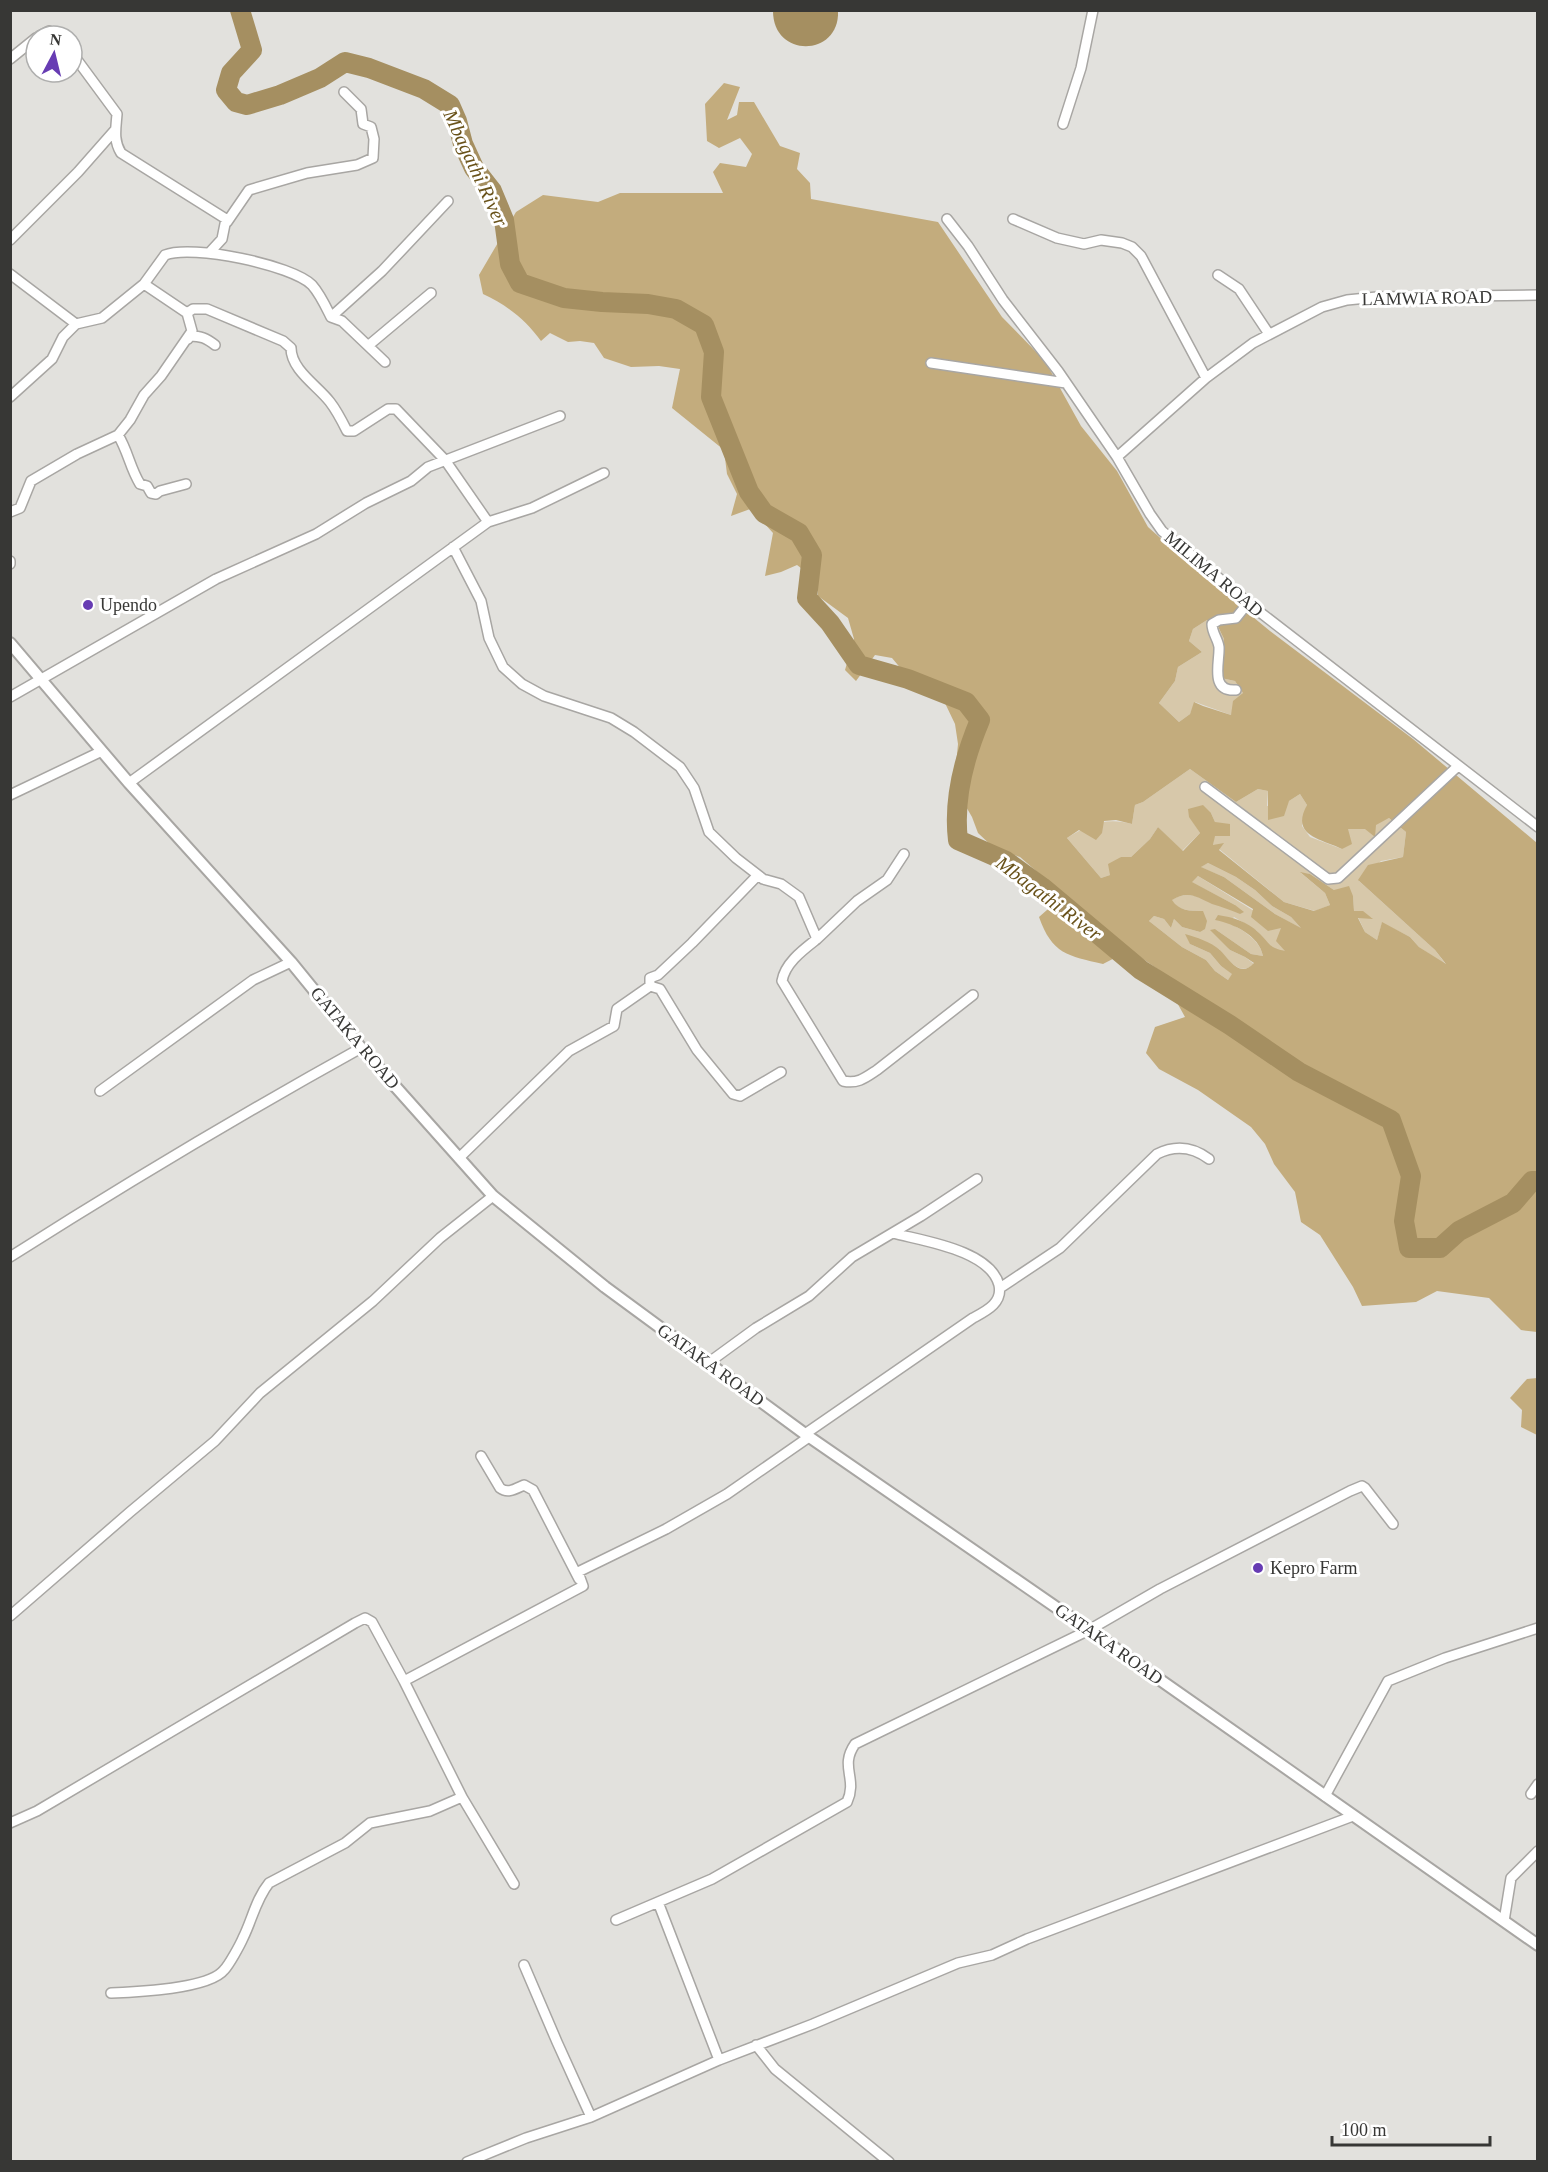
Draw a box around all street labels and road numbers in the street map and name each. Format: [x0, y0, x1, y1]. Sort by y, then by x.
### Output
street label: LAMWIA ROAD [1362, 287, 1492, 309]
street label: MILIMA ROAD [1161, 527, 1267, 621]
street label: GATAKA ROAD [306, 983, 404, 1093]
street label: GATAKA ROAD [654, 1320, 768, 1410]
street label: GATAKA ROAD [1051, 1599, 1167, 1689]

